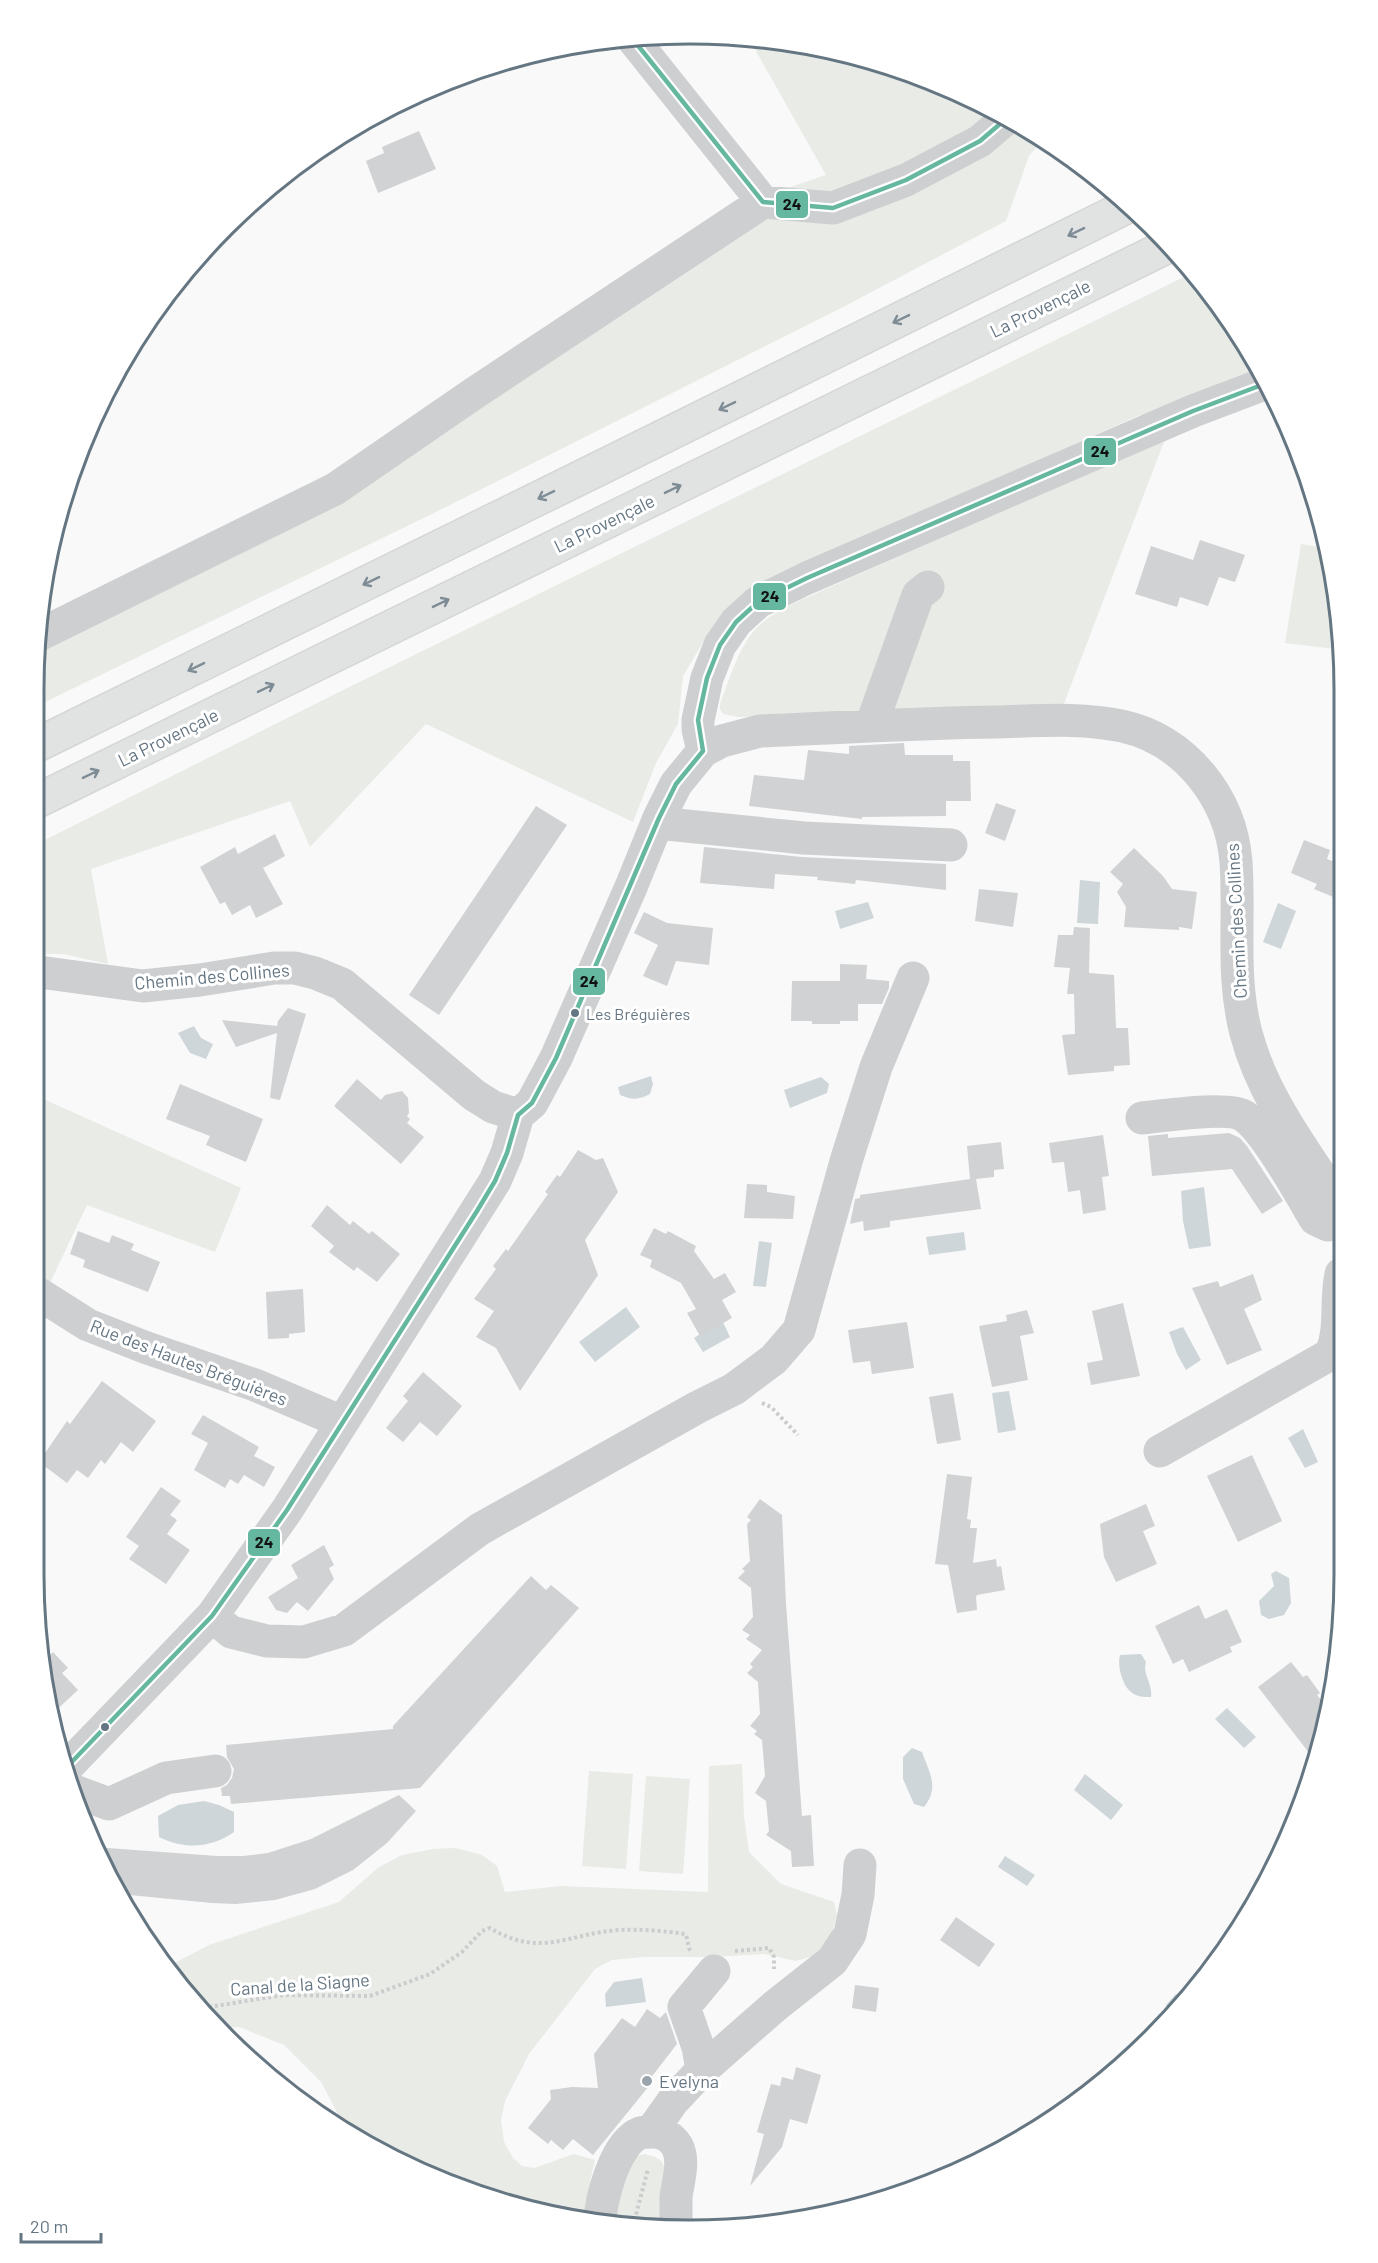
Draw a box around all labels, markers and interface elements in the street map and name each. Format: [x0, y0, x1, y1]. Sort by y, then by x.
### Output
line badge: 24 [775, 190, 809, 219]
text: 24 [783, 194, 801, 213]
one-way arrow [1067, 227, 1085, 238]
street label: La Provençale [986, 274, 1094, 342]
one-way arrow [892, 313, 910, 325]
one-way arrow [718, 400, 736, 412]
line badge: 24 [1083, 437, 1117, 466]
text: 24 [1091, 441, 1109, 460]
one-way arrow [663, 482, 681, 494]
street label: La Provençale [550, 489, 658, 557]
one-way arrow [537, 490, 555, 502]
one-way arrow [362, 576, 380, 587]
line badge: 24 [752, 582, 787, 611]
text: 24 [761, 586, 779, 605]
one-way arrow [432, 596, 450, 608]
one-way arrow [187, 662, 205, 673]
one-way arrow [257, 682, 275, 694]
street label: La Provençale [114, 703, 222, 771]
one-way arrow [82, 768, 100, 780]
street label: Chemin des Collines [1221, 843, 1251, 999]
street label: Chemin des Collines [134, 958, 290, 994]
line badge: 24 [572, 967, 606, 996]
text: 24 [580, 971, 598, 990]
place label: Les Bréguières [586, 1004, 690, 1023]
marker: Les Bréguières [569, 1007, 581, 1019]
street label: Rue des Hautes Bréguières [87, 1314, 291, 1410]
line badge: 24 [247, 1528, 281, 1557]
text: 24 [255, 1532, 273, 1551]
unlabelled marker [99, 1721, 111, 1733]
street label: Canal de la Siagne [230, 1968, 370, 2000]
place label: Evelyna [659, 2070, 719, 2092]
marker: Evelyna [640, 2074, 654, 2088]
scale bar [21, 2206, 100, 2244]
text: 20 m [30, 2215, 68, 2237]

